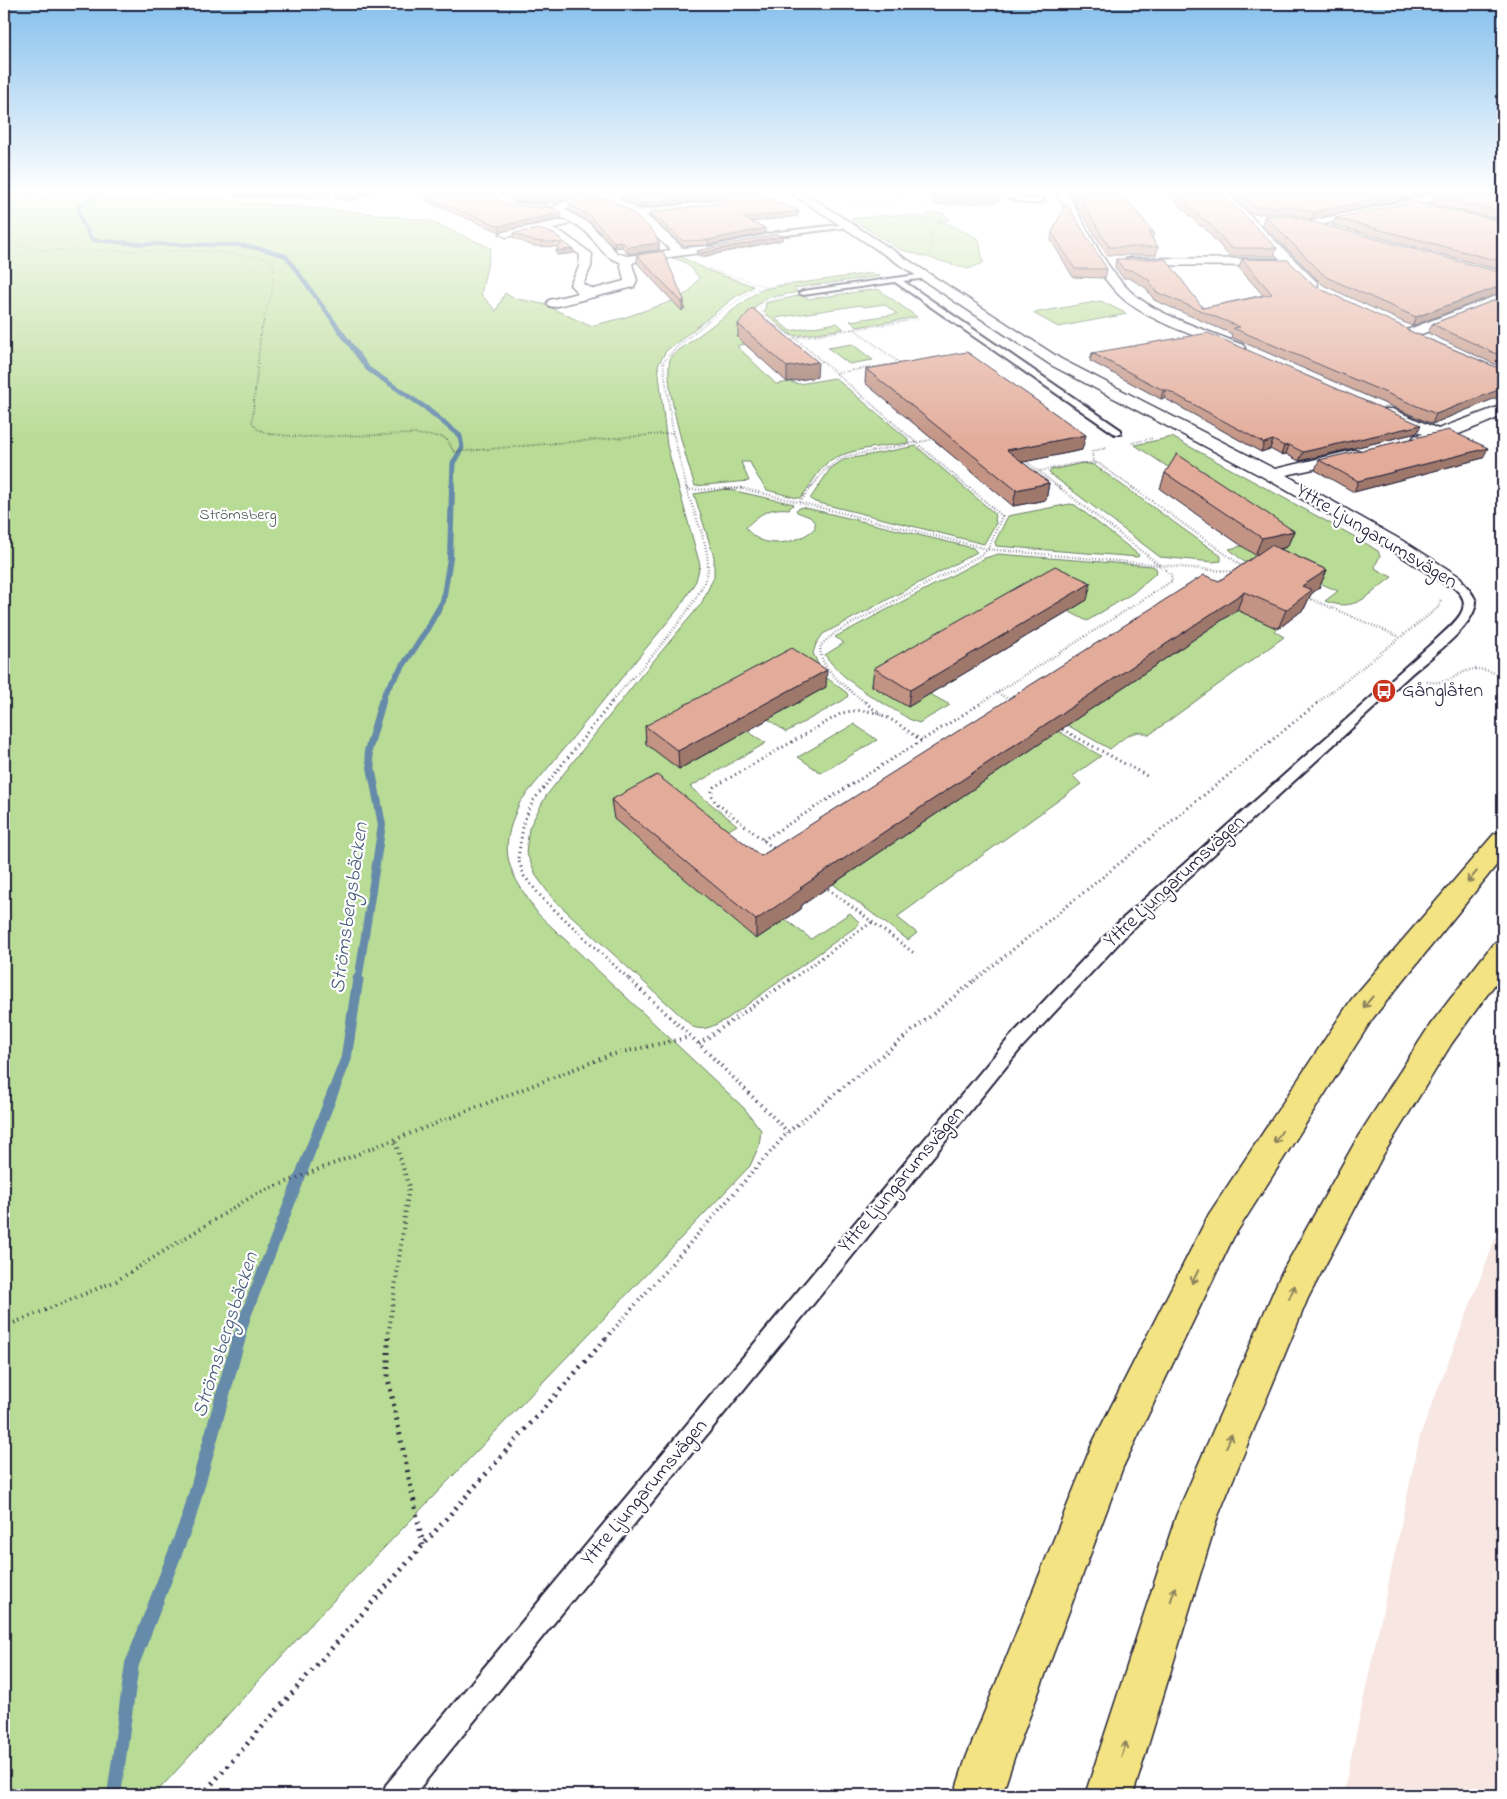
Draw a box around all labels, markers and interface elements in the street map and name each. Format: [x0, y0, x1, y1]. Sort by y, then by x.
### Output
street label: Yttre Ljungarumsvägen [1289, 477, 1463, 598]
park label: Strömsberg [199, 503, 277, 527]
place label: Gånglåten [1402, 677, 1483, 707]
bus stop icon: Gånglåten [1371, 678, 1397, 704]
street label: Yttre Ljungarumsvägen [1098, 809, 1253, 956]
water label: Strömsbergsbäcken [323, 820, 378, 995]
one-way arrow [1466, 870, 1477, 883]
one-way arrow [1363, 995, 1374, 1008]
street label: Yttre Ljungarumsvägen [832, 1100, 973, 1261]
one-way arrow [1273, 1130, 1283, 1144]
water label: Strömsbergsbäcken [185, 1248, 268, 1422]
one-way arrow [1190, 1269, 1200, 1284]
one-way arrow [1288, 1285, 1298, 1300]
street label: Yttre Ljungarumsvägen [575, 1413, 716, 1574]
one-way arrow [1225, 1434, 1234, 1449]
one-way arrow [1168, 1586, 1178, 1602]
one-way arrow [1119, 1741, 1129, 1757]

